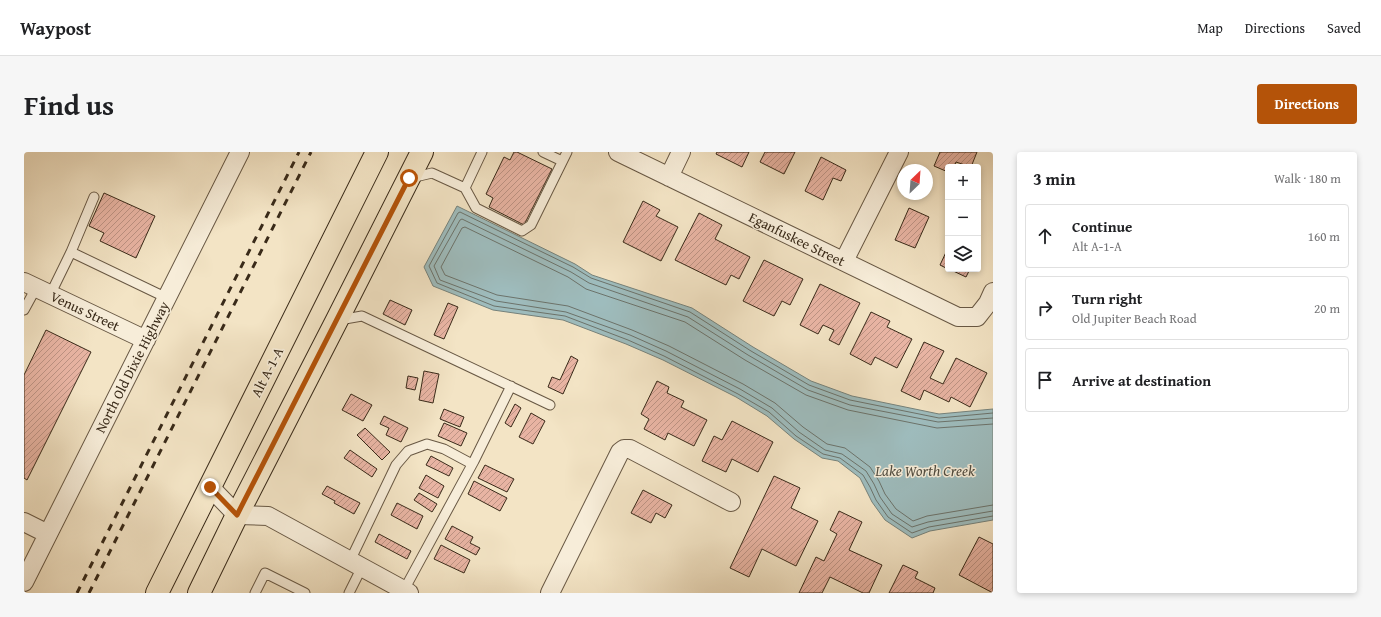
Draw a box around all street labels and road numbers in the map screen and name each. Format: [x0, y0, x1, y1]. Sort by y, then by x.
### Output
street label: Eganfuskee Street [746, 207, 848, 271]
street label: Venus Street [47, 286, 123, 336]
street label: North Old Dixie Highway [90, 298, 174, 436]
street label: Alt A-1-A [246, 343, 288, 400]

